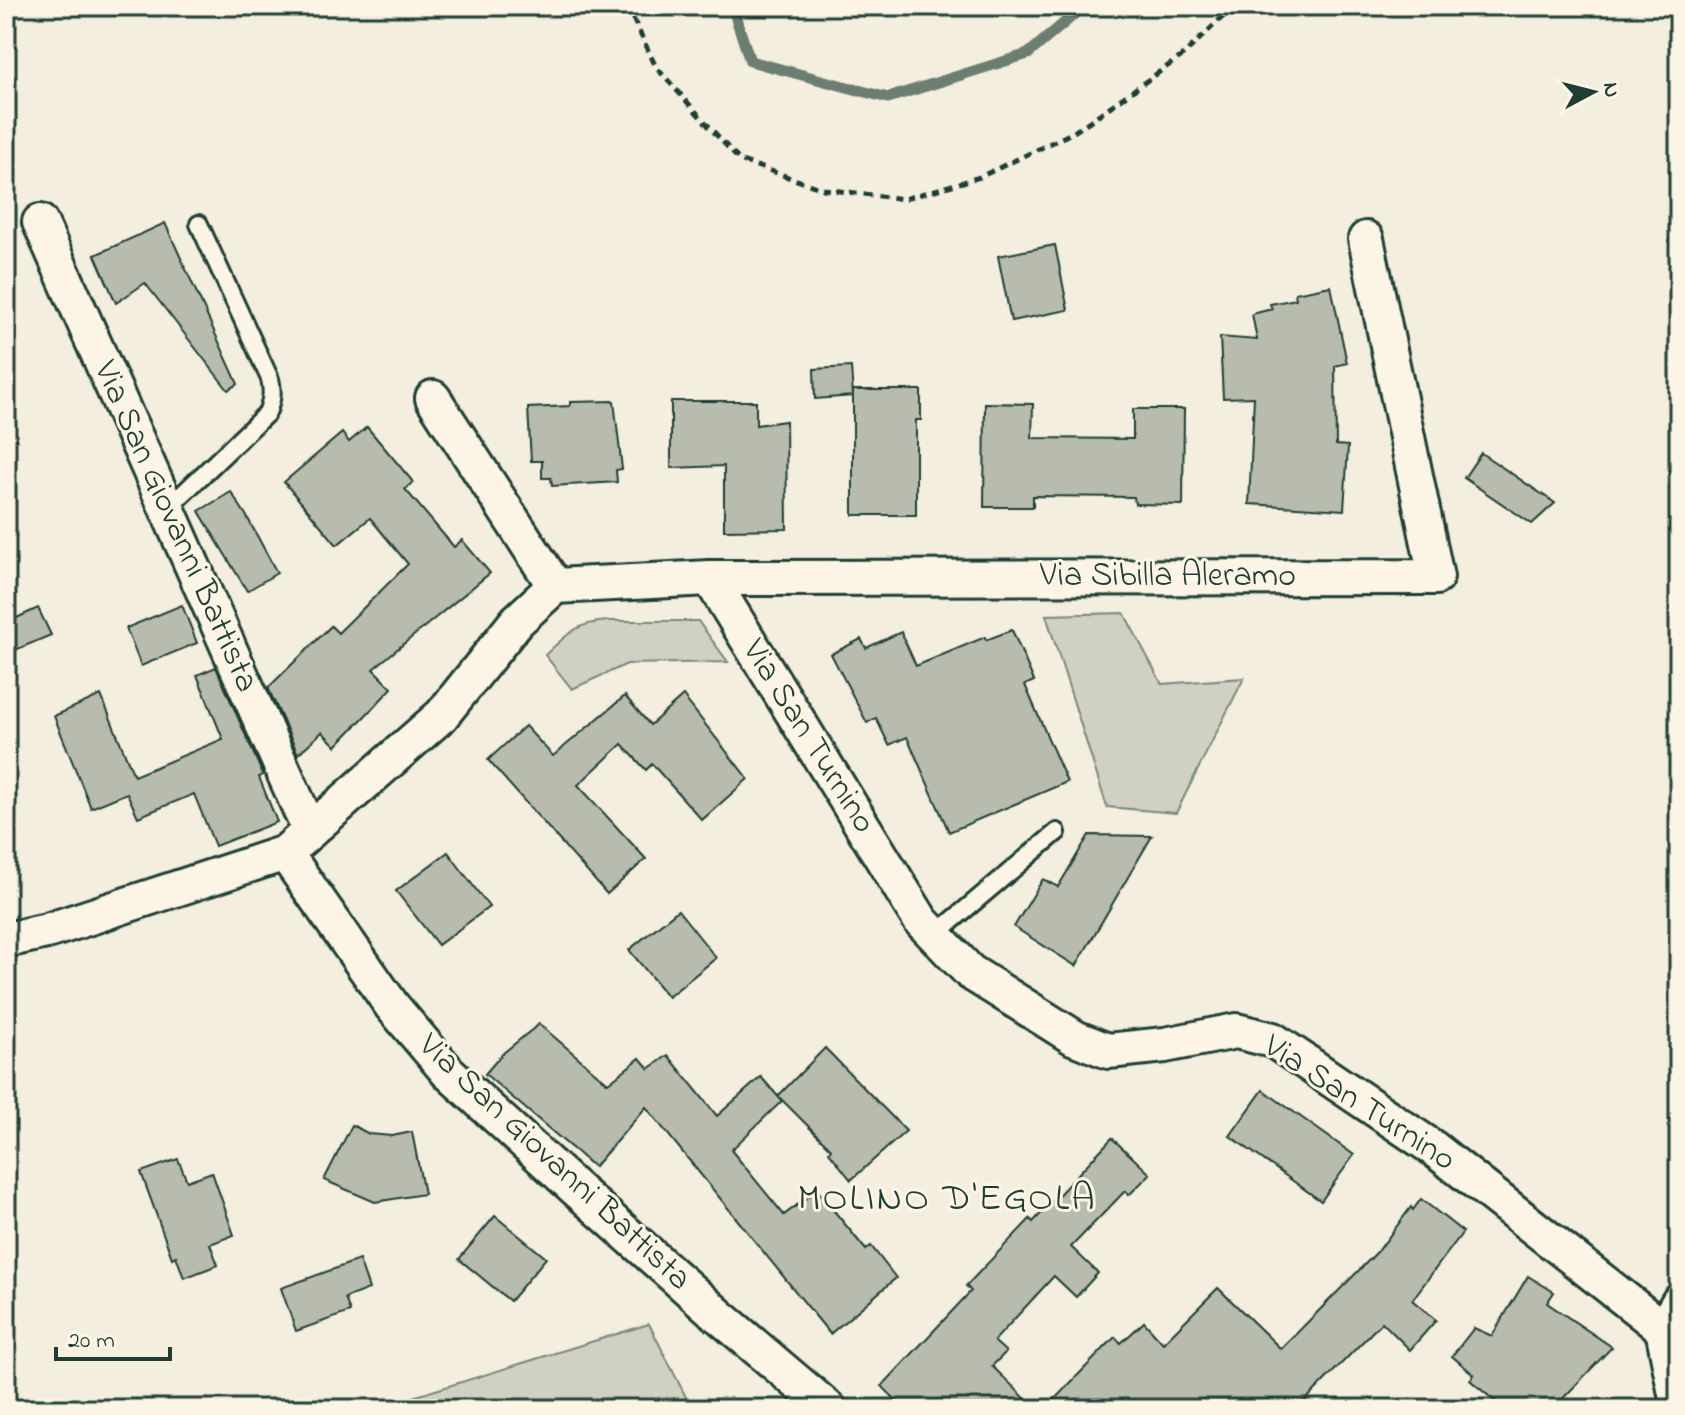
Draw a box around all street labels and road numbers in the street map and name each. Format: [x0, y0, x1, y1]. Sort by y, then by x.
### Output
street label: Via San Giovanni Battista [79, 352, 271, 701]
street label: Via Sibilla Aleramo [1039, 552, 1296, 602]
street label: Via San Turnino [728, 629, 888, 844]
street label: Via San Giovanni Battista [405, 1022, 702, 1303]
street label: Via San Turnino [1252, 1022, 1465, 1185]

